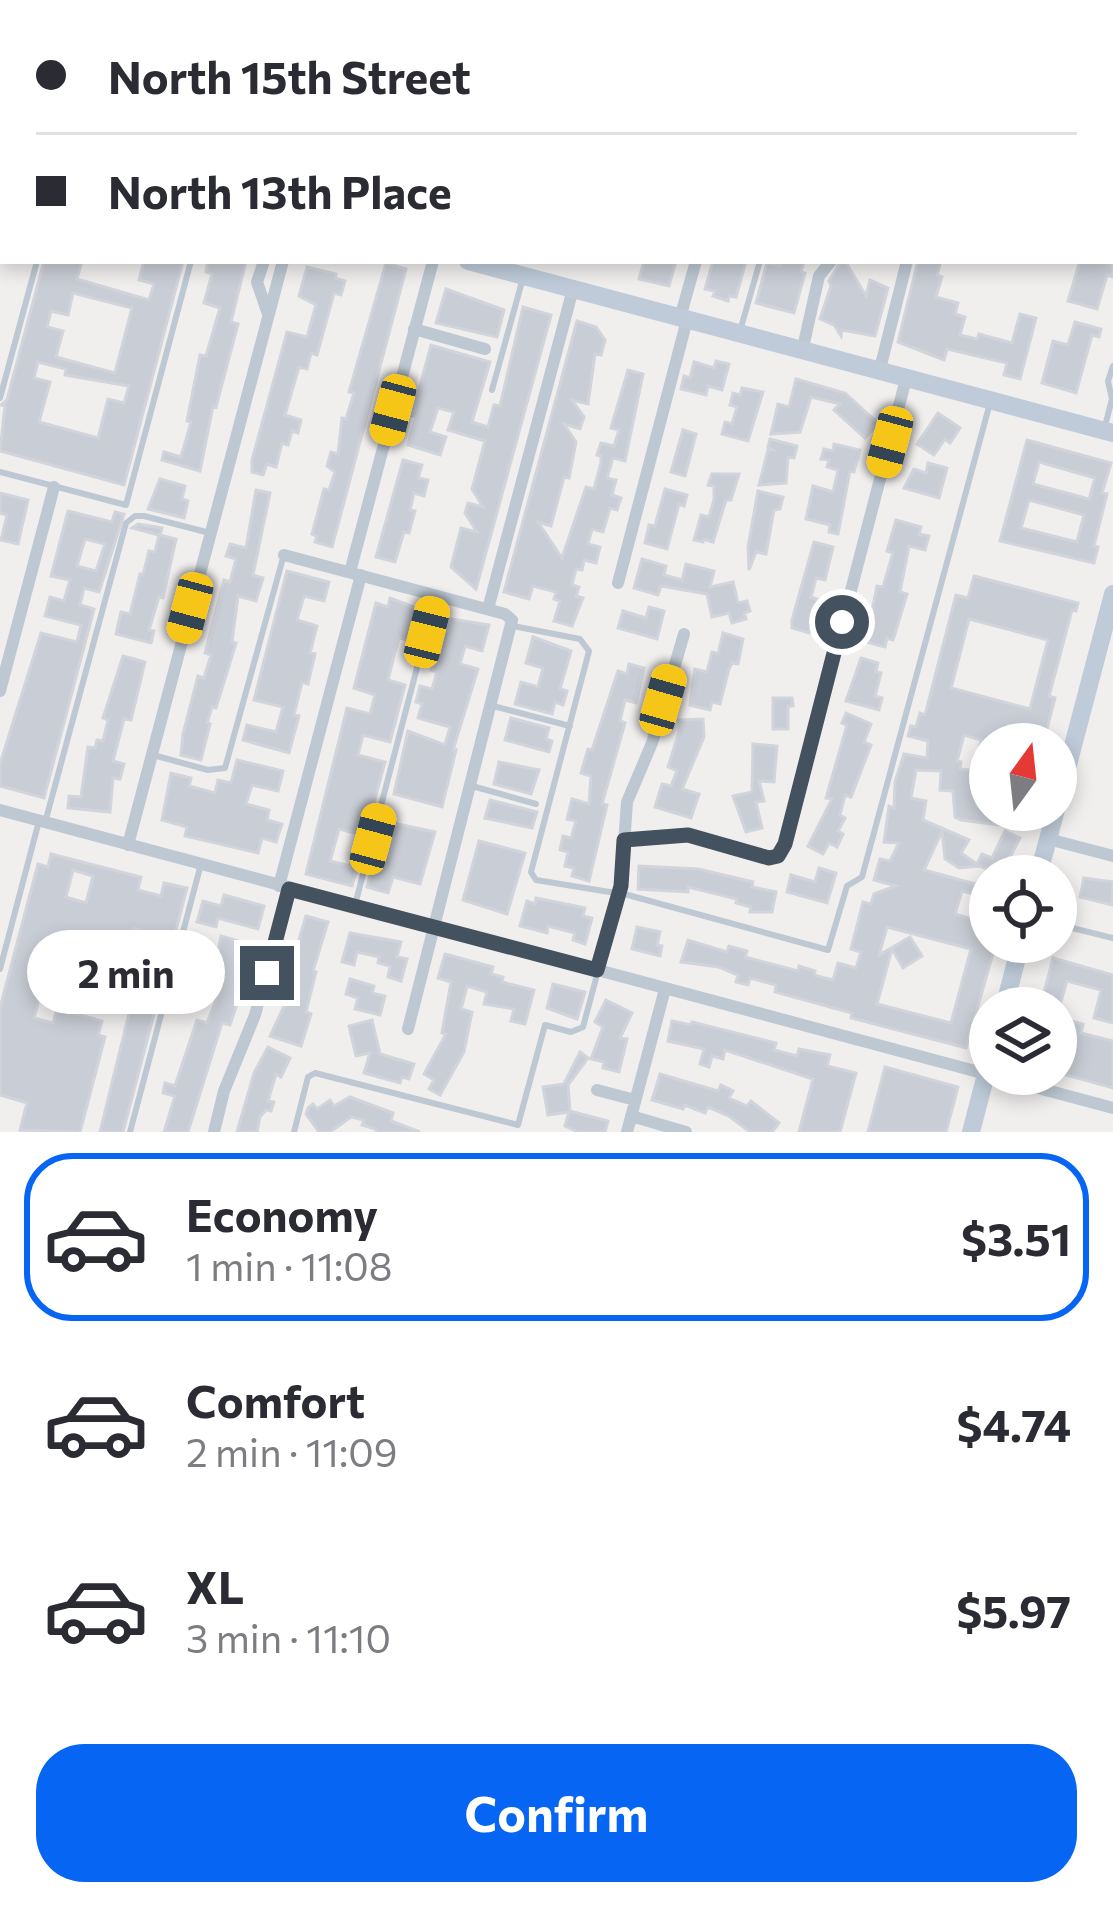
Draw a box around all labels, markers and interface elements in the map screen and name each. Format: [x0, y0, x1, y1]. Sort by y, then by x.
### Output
text: North 15th Street [108, 48, 471, 103]
text: North 13th Place [108, 163, 452, 218]
car [366, 371, 420, 449]
car [863, 403, 917, 481]
car [163, 569, 217, 647]
car [401, 593, 453, 671]
route start [815, 595, 869, 649]
car [636, 660, 690, 740]
north arrow [969, 723, 1077, 831]
map controls [969, 723, 1077, 1095]
car [346, 800, 400, 878]
button: locate [969, 855, 1077, 963]
callout: 2 min [27, 931, 225, 1015]
route end [240, 946, 294, 1000]
text: 2 min [77, 948, 175, 996]
button: layers [969, 987, 1077, 1095]
icon: car [42, 1183, 150, 1291]
text: Economy [186, 1186, 378, 1241]
text: $3.51 [961, 1210, 1071, 1265]
text: 1 min · 11:08 [186, 1241, 392, 1289]
icon: car [42, 1369, 150, 1477]
text: Comfort [186, 1372, 365, 1427]
text: $4.74 [957, 1396, 1071, 1451]
text: 2 min · 11:09 [186, 1427, 397, 1475]
icon: car [42, 1555, 150, 1663]
text: XL [186, 1558, 244, 1613]
text: $5.97 [956, 1582, 1071, 1637]
text: 3 min · 11:10 [186, 1613, 391, 1661]
button: Confirm [36, 1744, 1077, 1882]

